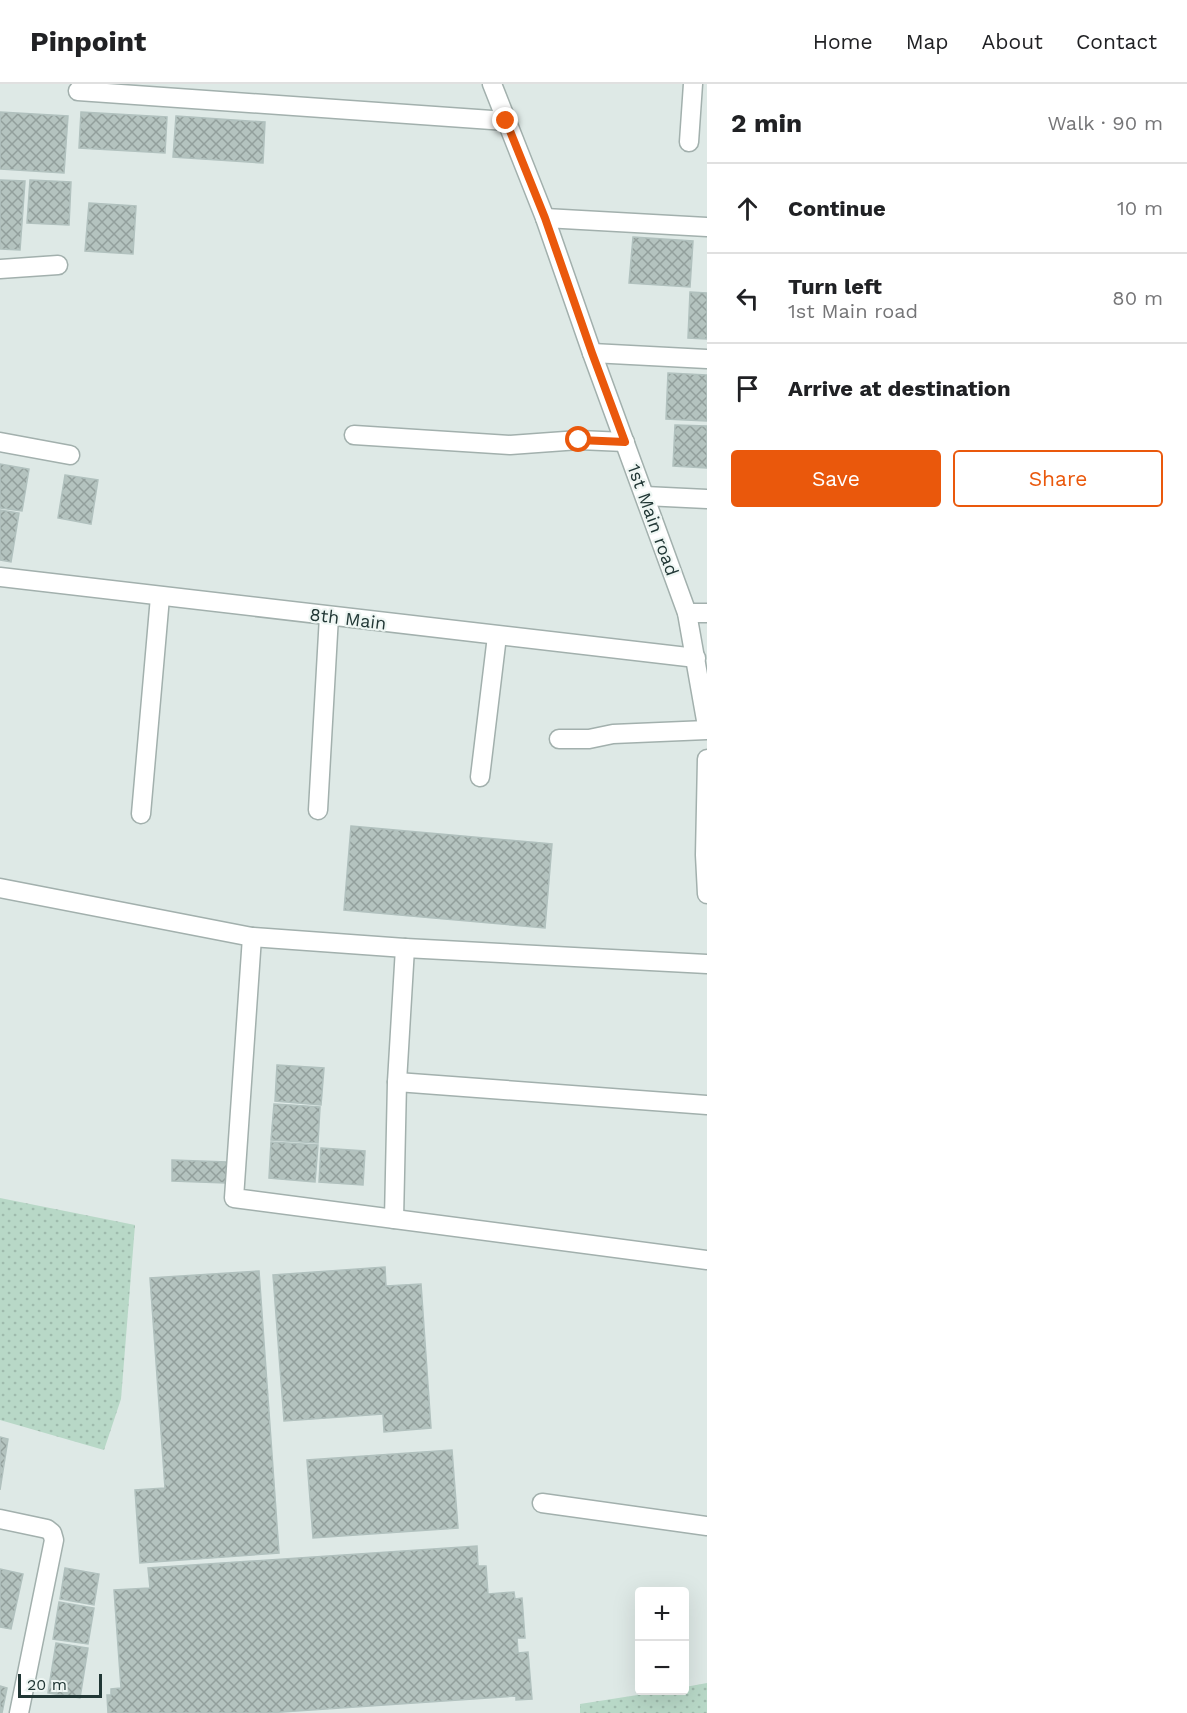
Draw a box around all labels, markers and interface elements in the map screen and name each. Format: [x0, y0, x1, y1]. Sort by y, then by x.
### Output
text: Pinpoint [30, 25, 146, 58]
text: Home [813, 29, 873, 54]
text: Map [906, 29, 949, 54]
text: About [982, 29, 1043, 54]
text: Contact [1076, 29, 1157, 54]
route end [492, 107, 518, 133]
text: 2 min [731, 108, 802, 138]
text: Walk · 90 m [1047, 111, 1163, 135]
icon: ahead [731, 192, 764, 225]
text: Continue [788, 196, 886, 221]
text: 10 m [1117, 196, 1163, 220]
text: Turn left [788, 274, 882, 299]
icon: left [731, 282, 764, 315]
text: 80 m [1112, 286, 1163, 310]
text: 1st Main road [788, 299, 918, 323]
icon: arrive [731, 372, 764, 405]
text: Arrive at destination [788, 376, 1011, 401]
route start [565, 426, 591, 452]
button: Save [731, 450, 941, 507]
button: Share [953, 450, 1163, 507]
street label: 1st Main road [624, 461, 683, 578]
street label: 8th Main [308, 603, 388, 634]
map controls [635, 1587, 689, 1695]
button: + [635, 1587, 689, 1641]
button: − [635, 1641, 689, 1695]
scale bar [18, 1671, 102, 1698]
text: 20 m [27, 1675, 67, 1694]

